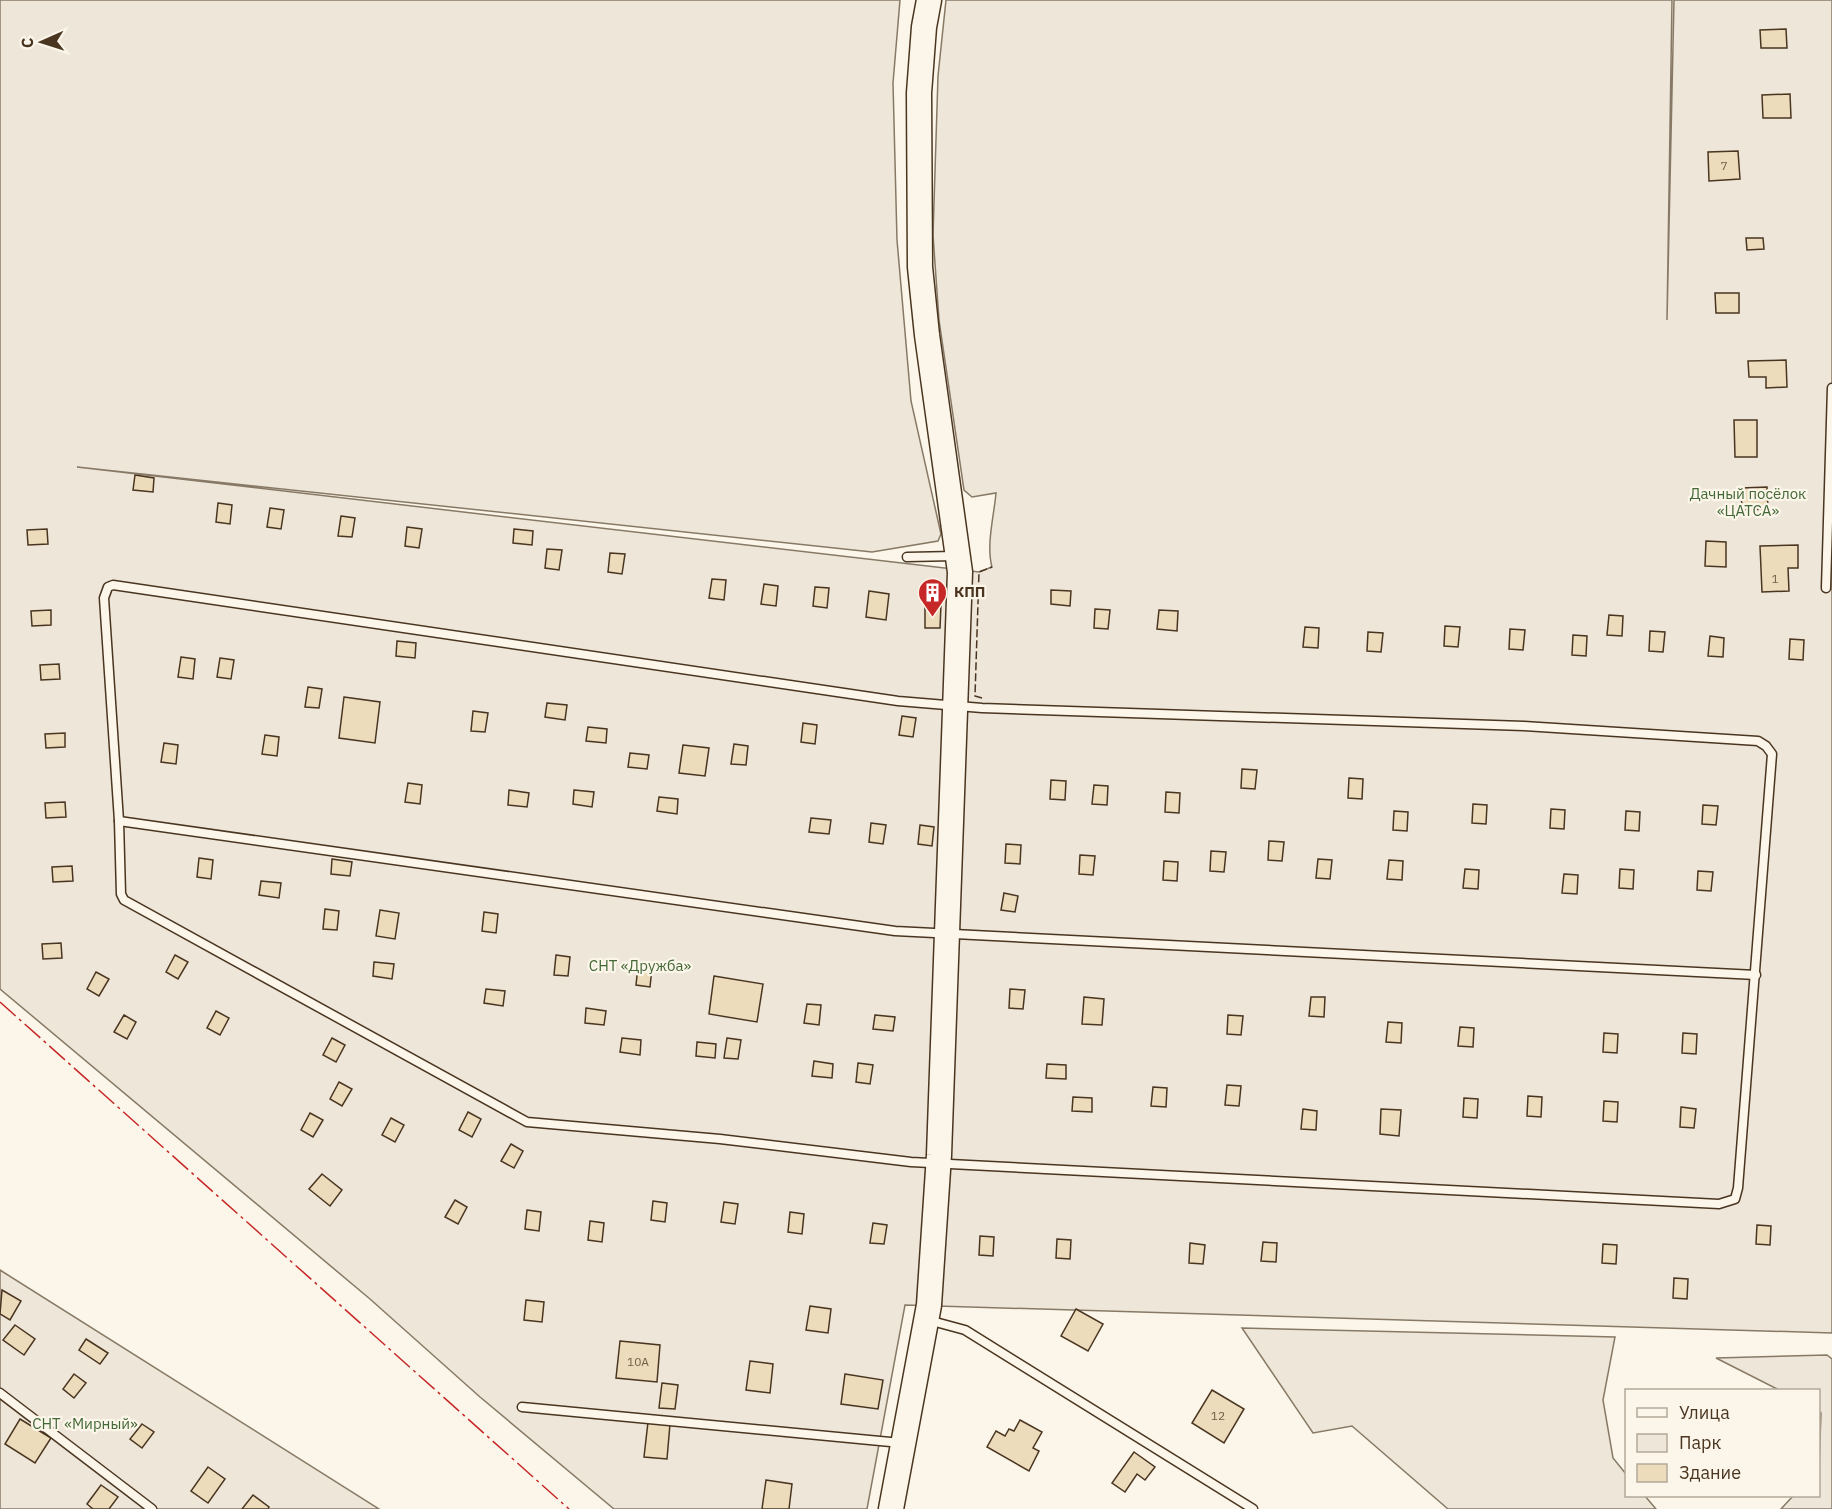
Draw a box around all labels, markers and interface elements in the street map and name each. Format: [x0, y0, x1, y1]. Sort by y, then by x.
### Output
north arrow [12, 12, 72, 72]
text: С [17, 37, 37, 49]
house number: 7 [1720, 158, 1728, 173]
park label: Дачный посёлок «ЦАТСА» [1690, 484, 1806, 520]
house number: 1 [1771, 571, 1779, 586]
building icon: КПП [917, 576, 949, 618]
place label: КПП [954, 582, 985, 601]
park label: СНТ «Дружба» [589, 956, 691, 975]
house number: 10А [627, 1354, 649, 1369]
legend [1625, 1389, 1820, 1497]
text: Улица [1679, 1401, 1730, 1424]
house number: 12 [1211, 1408, 1225, 1423]
park label: СНТ «Мирный» [32, 1414, 138, 1433]
text: Парк [1679, 1431, 1722, 1454]
text: Здание [1679, 1461, 1741, 1484]

